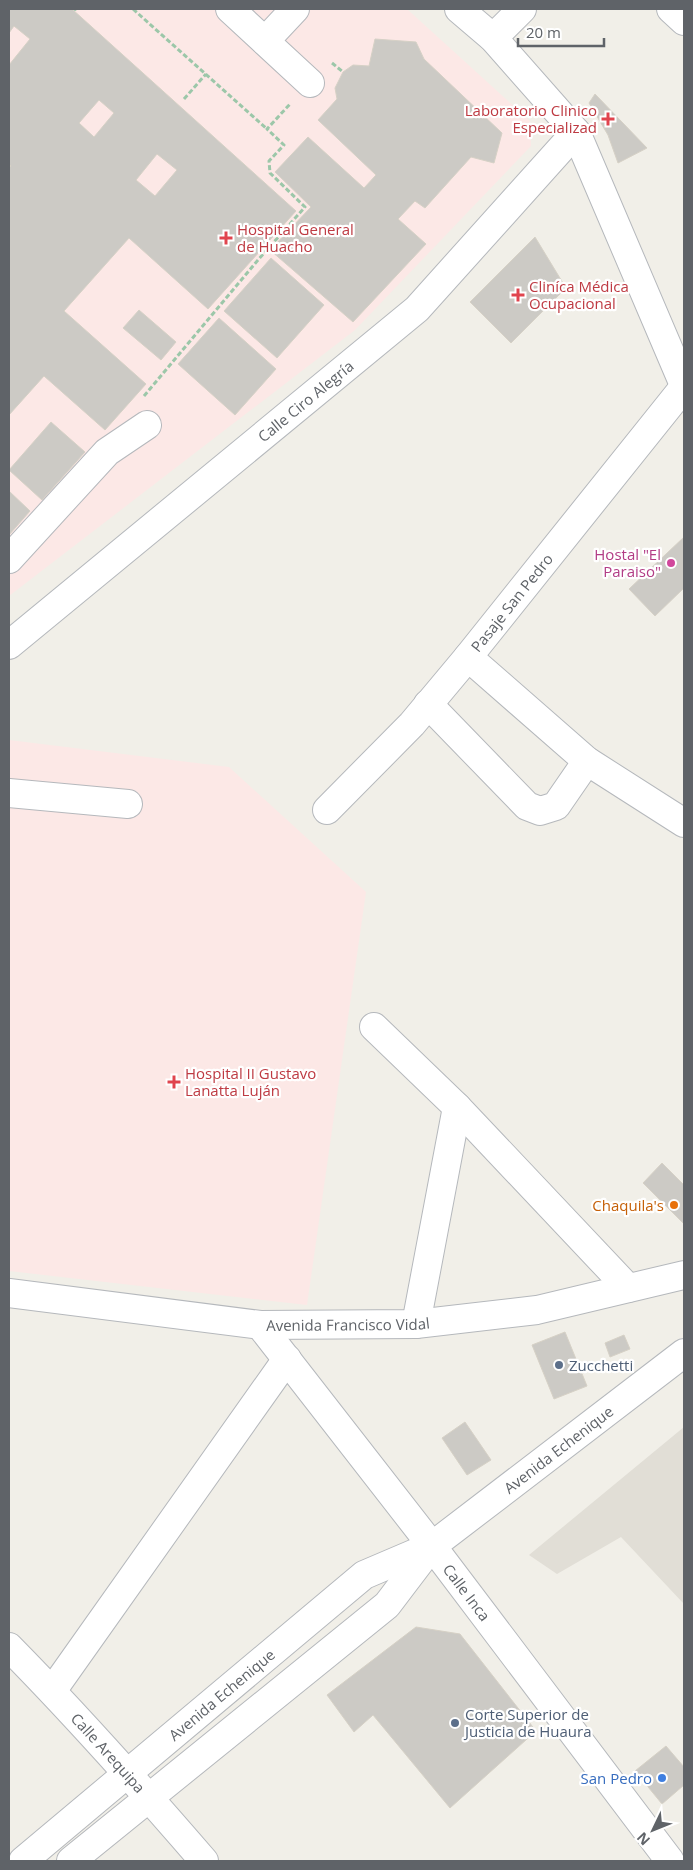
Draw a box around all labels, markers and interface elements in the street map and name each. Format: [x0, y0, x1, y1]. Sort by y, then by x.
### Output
scale bar [518, 15, 604, 47]
text: 20 m [526, 22, 561, 42]
place label: Laboratorio Clinico Especializad [465, 100, 597, 137]
marker: Laboratorio Clinico Especializad [601, 112, 615, 126]
place label: Hospital General de Huacho [237, 219, 354, 256]
marker: Hospital General de Huacho [219, 231, 233, 245]
place label: Cliníca Médica Ocupacional [529, 276, 629, 313]
marker: Cliníca Médica Ocupacional [511, 288, 525, 302]
street label: Calle Ciro Alegría [253, 356, 357, 446]
place label: Hostal "El Paraiso" [594, 544, 661, 581]
street label: Pasaje San Pedro [466, 549, 557, 656]
marker: Hostal "El Paraiso" [665, 557, 677, 569]
place label: Hospital II Gustavo Lanatta Luján [185, 1063, 316, 1100]
marker: Hospital II Gustavo Lanatta Luján [167, 1075, 181, 1089]
place label: Chaquila's [592, 1195, 664, 1215]
marker: Chaquila's [668, 1199, 680, 1211]
street label: Avenida Francisco Vidal [266, 1312, 431, 1335]
place label: Zucchetti [569, 1355, 633, 1375]
marker: Zucchetti [553, 1359, 565, 1371]
street label: Avenida Echenique [499, 1401, 617, 1498]
street label: Calle Inca [439, 1560, 495, 1625]
street label: Avenida Echenique [164, 1644, 279, 1745]
place label: Corte Superior de Justicia de Huaura [463, 1704, 591, 1741]
street label: Calle Arequipa [67, 1708, 150, 1797]
marker: Corte Superior de Justicia de Huaura [449, 1717, 461, 1729]
place label: San Pedro [581, 1768, 652, 1788]
marker: San Pedro [656, 1772, 668, 1784]
north arrow [628, 1805, 678, 1855]
text: N [632, 1829, 654, 1850]

